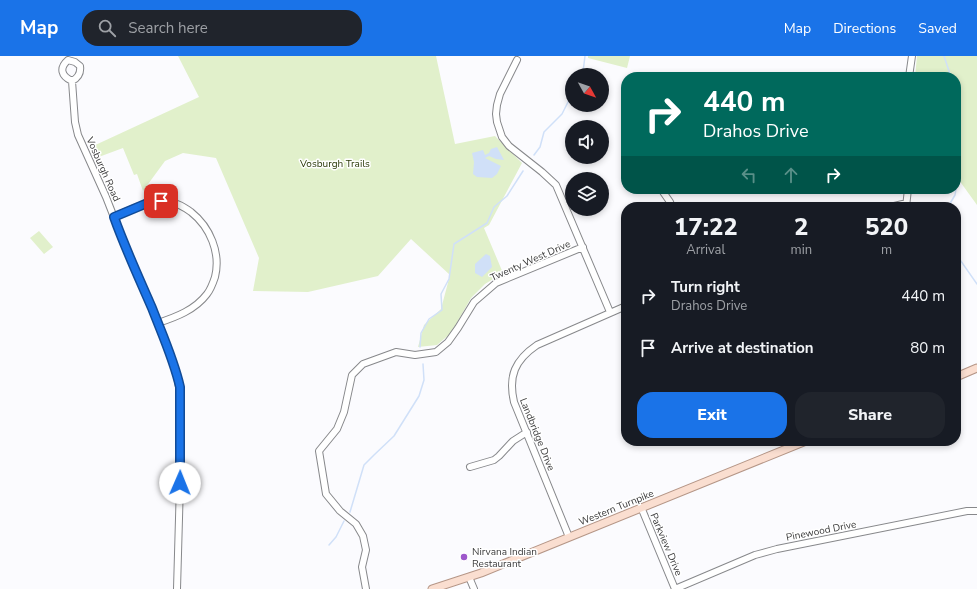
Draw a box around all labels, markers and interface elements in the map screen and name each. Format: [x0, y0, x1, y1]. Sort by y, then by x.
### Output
search box [82, 10, 362, 46]
text: Map [20, 15, 58, 41]
icon: search [96, 17, 118, 39]
text: Search here [128, 18, 208, 38]
text: Map [784, 19, 811, 38]
text: Directions [833, 19, 896, 38]
text: Saved [918, 19, 957, 38]
north arrow [565, 68, 609, 112]
map controls [565, 68, 609, 216]
text: 440 m [703, 83, 786, 121]
icon: right [637, 88, 689, 140]
text: Drahos Drive [703, 119, 808, 143]
button: sound [565, 120, 609, 164]
street label: Vosburgh Road [82, 134, 124, 204]
park label: Vosburgh Trails [299, 157, 370, 171]
icon: left [738, 164, 760, 186]
icon: ahead [780, 164, 802, 186]
icon: right [822, 164, 844, 186]
button: layers [565, 172, 609, 216]
pin [144, 184, 178, 218]
icon: arrive [150, 190, 172, 212]
text: 17:22 [674, 211, 738, 243]
text: 2 [794, 211, 809, 243]
text: 520 [865, 211, 908, 243]
street label: Twenty West Drive [488, 237, 573, 285]
text: Arrival [686, 241, 725, 259]
text: min [791, 241, 812, 259]
text: m [881, 241, 892, 259]
text: Turn right [671, 277, 740, 297]
icon: right [637, 285, 659, 307]
text: 440 m [901, 286, 945, 306]
text: Drahos Drive [671, 297, 747, 315]
icon: arrive [637, 337, 659, 359]
text: Arrive at destination [671, 338, 814, 358]
text: 80 m [910, 338, 945, 358]
button: Exit [637, 392, 787, 438]
button: Share [795, 392, 945, 438]
street label: Landbridge Drive [516, 396, 558, 473]
position arrow [159, 462, 201, 504]
street label: Western Turnpike [577, 487, 656, 529]
street label: Parkview Drive [647, 511, 686, 578]
street label: Pinewood Drive [785, 517, 857, 545]
place label: Nirvana Indian Restaurant [472, 545, 537, 571]
marker: Nirvana Indian Restaurant [459, 552, 469, 562]

